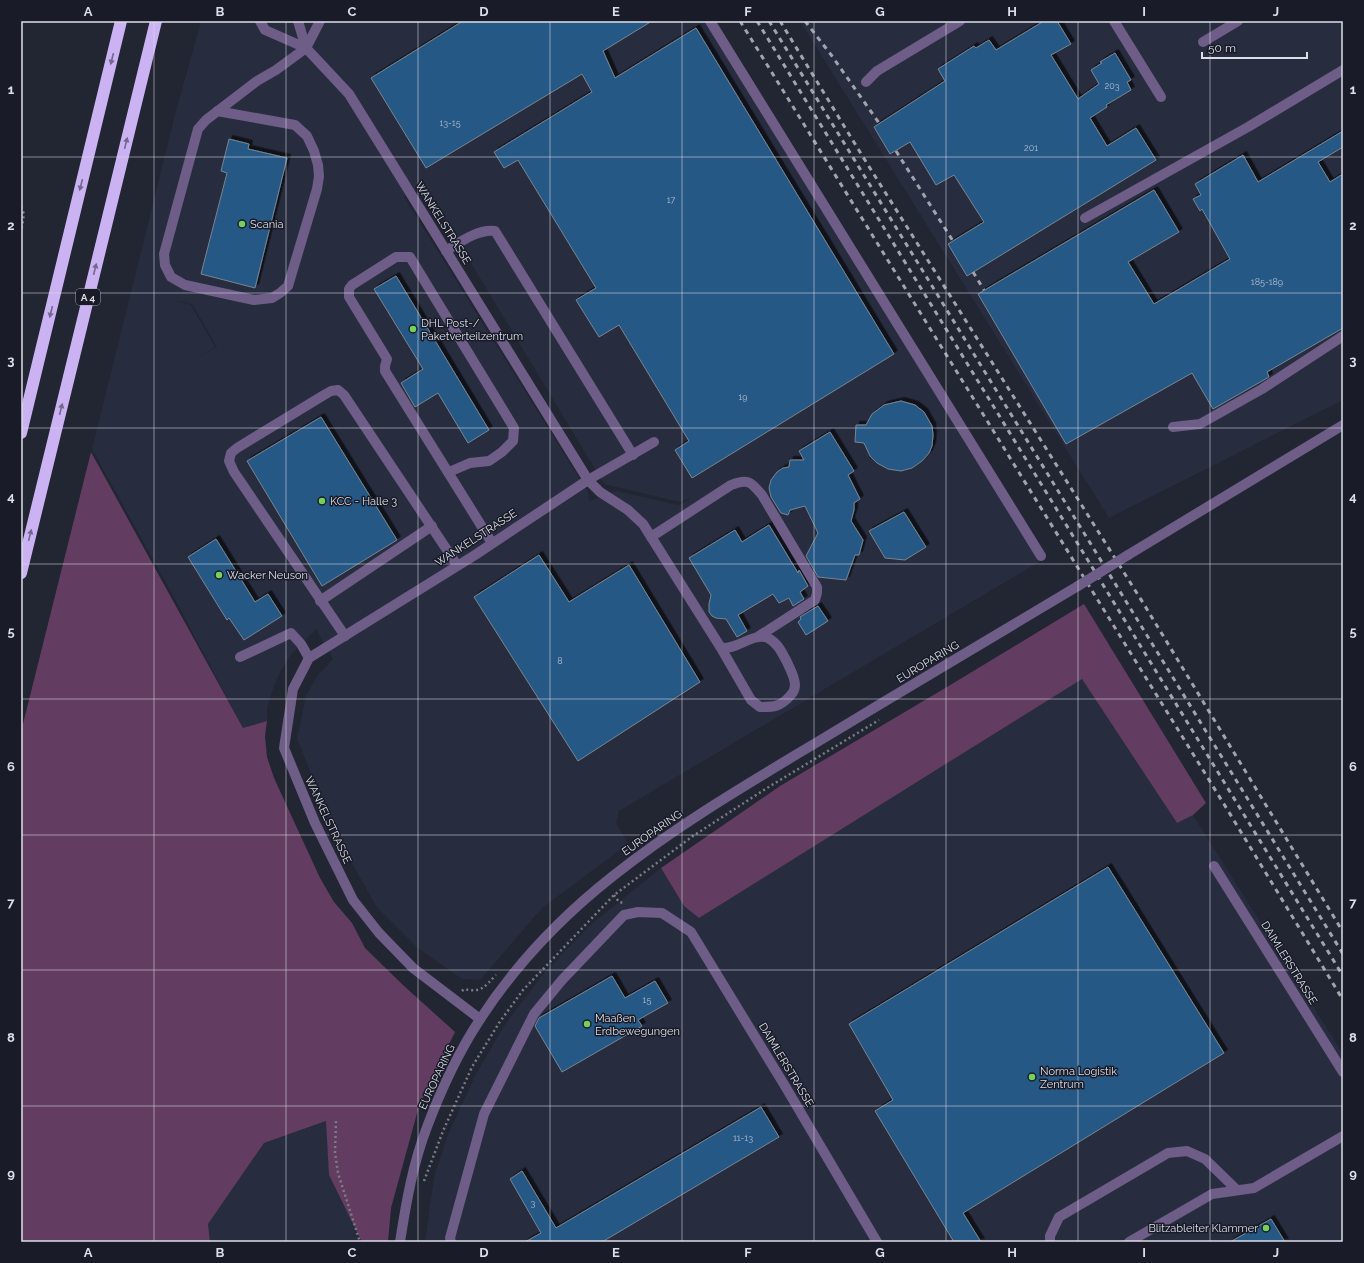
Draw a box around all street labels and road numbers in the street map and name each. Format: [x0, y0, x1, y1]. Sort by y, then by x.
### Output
street label: WANKELSTRASSE [412, 179, 474, 267]
road number: A 4 [76, 289, 100, 305]
street label: WANKELSTRASSE [433, 507, 520, 569]
street label: EUROPARING [894, 638, 962, 686]
street label: WANKELSTRASSE [302, 774, 354, 866]
street label: EUROPARING [619, 807, 685, 859]
street label: DAIMLERSTRASSE [1258, 919, 1320, 1007]
street label: DAIMLERSTRASSE [756, 1021, 816, 1110]
street label: EUROPARING [416, 1042, 458, 1112]

